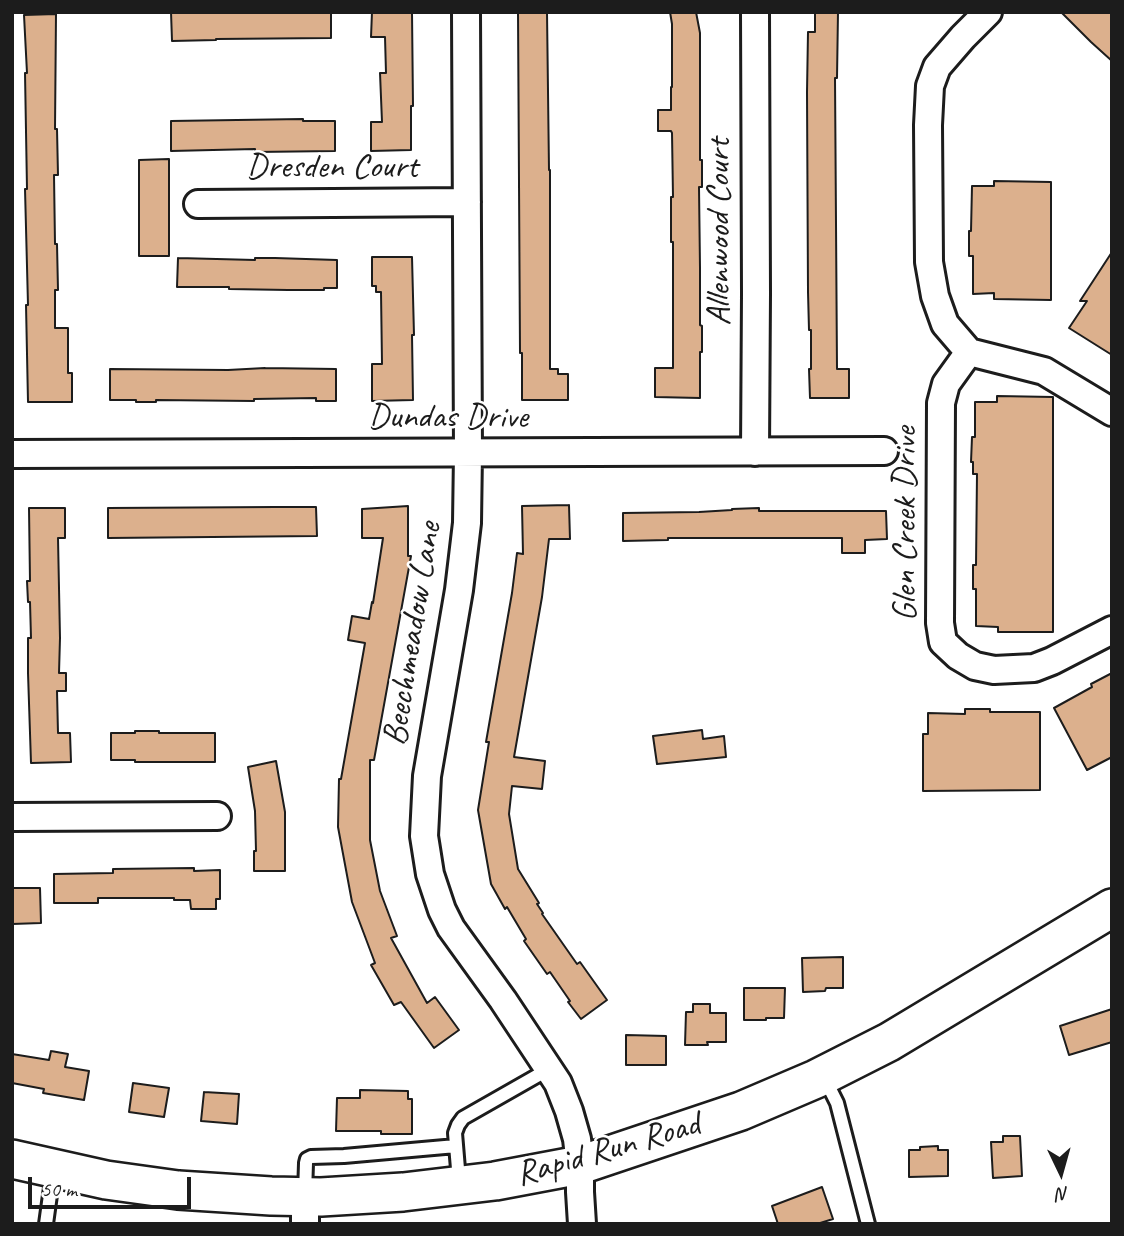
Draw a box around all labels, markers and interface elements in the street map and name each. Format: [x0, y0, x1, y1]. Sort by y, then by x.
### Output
street label: Allenwood Court [699, 138, 741, 326]
street label: Dresden Court [246, 147, 418, 189]
street label: Dundas Drive [368, 397, 528, 439]
street label: Glen Creek Drive [885, 427, 927, 621]
street label: Beechmeadow Lane [375, 519, 451, 749]
street label: Rapid Run Road [511, 1104, 705, 1196]
north arrow [1026, 1138, 1096, 1208]
scale bar [32, 1162, 194, 1206]
text: 50 m [41, 1176, 77, 1202]
text: N [1056, 1181, 1070, 1206]

